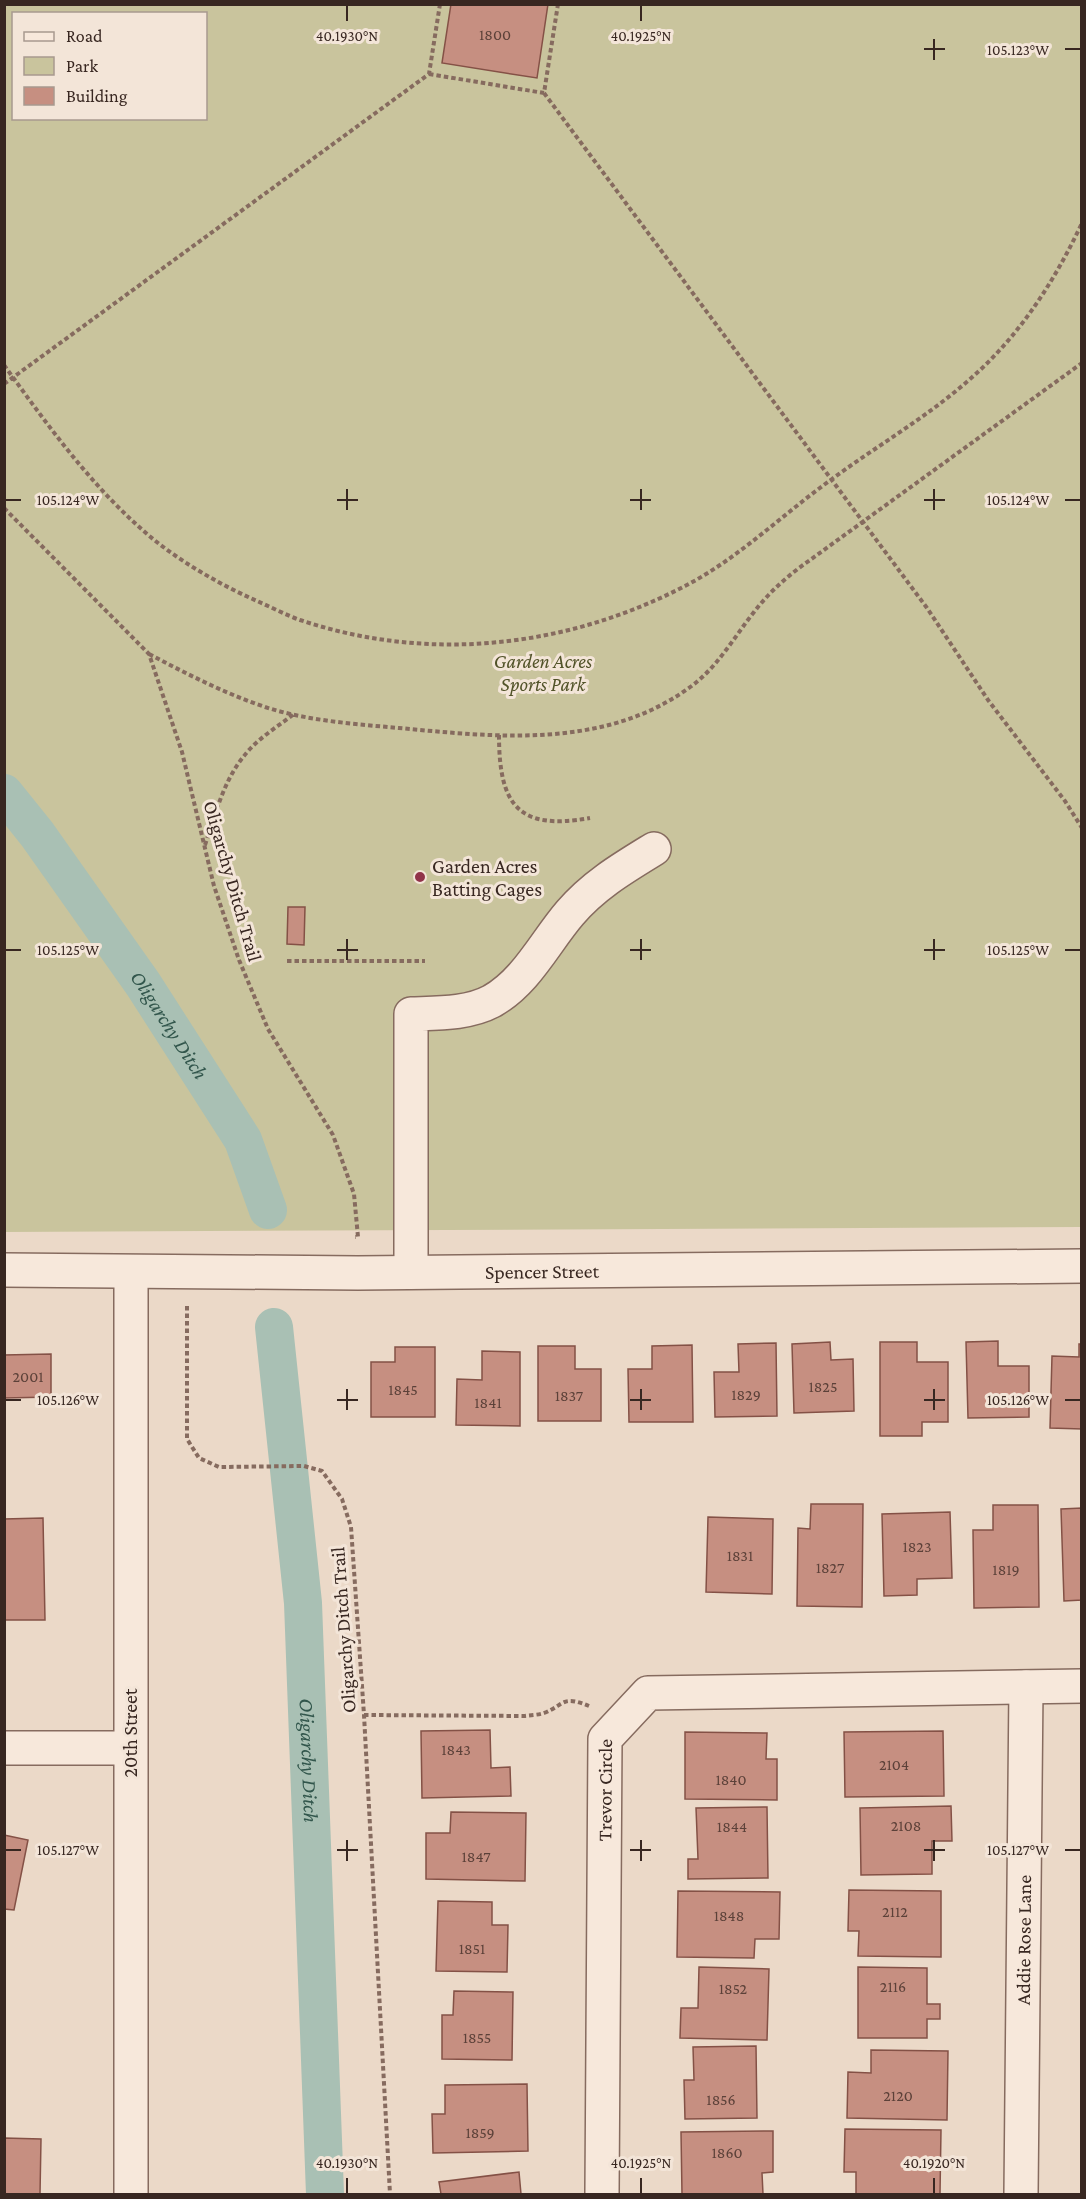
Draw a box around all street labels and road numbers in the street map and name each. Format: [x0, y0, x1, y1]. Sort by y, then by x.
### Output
street label: Oligarchy Ditch Trail [199, 798, 267, 964]
street label: Spencer Street [485, 1260, 600, 1284]
street label: Oligarchy Ditch Trail [326, 1546, 361, 1714]
street label: 20th Street [119, 1688, 141, 1777]
street label: Trevor Circle [593, 1739, 616, 1841]
street label: Addie Rose Lane [1012, 1875, 1035, 2005]

